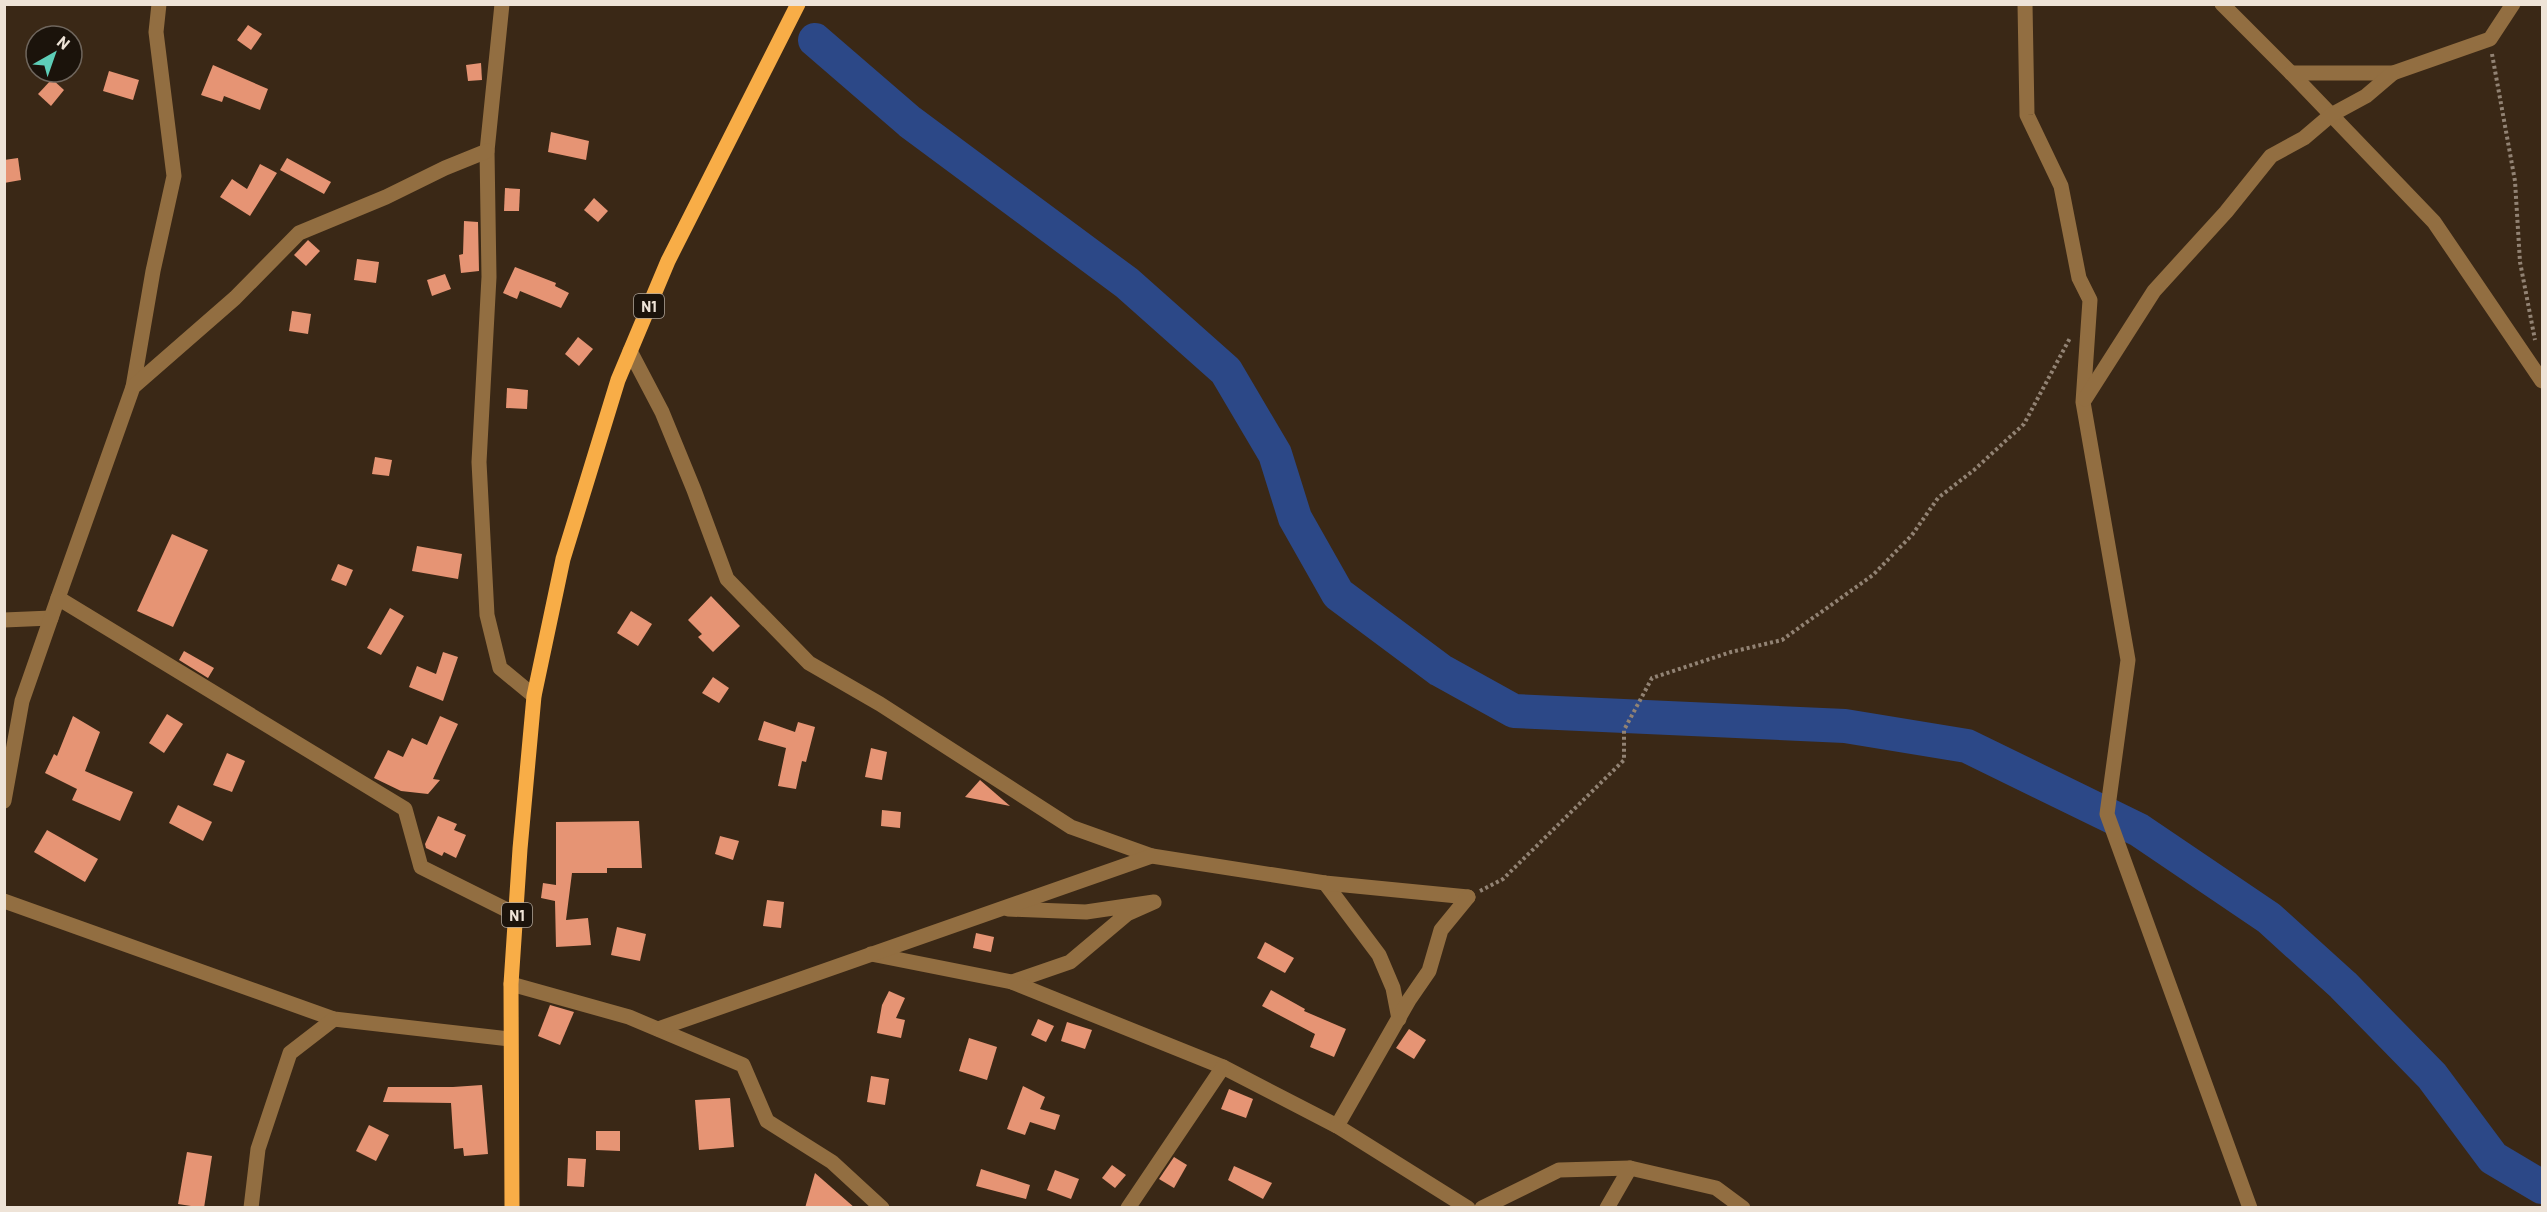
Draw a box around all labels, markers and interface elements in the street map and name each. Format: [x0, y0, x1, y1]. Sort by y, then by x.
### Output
north arrow [24, 24, 84, 84]
text: N [54, 31, 74, 53]
road number: N1 [634, 294, 664, 318]
road number: N1 [502, 903, 532, 927]

